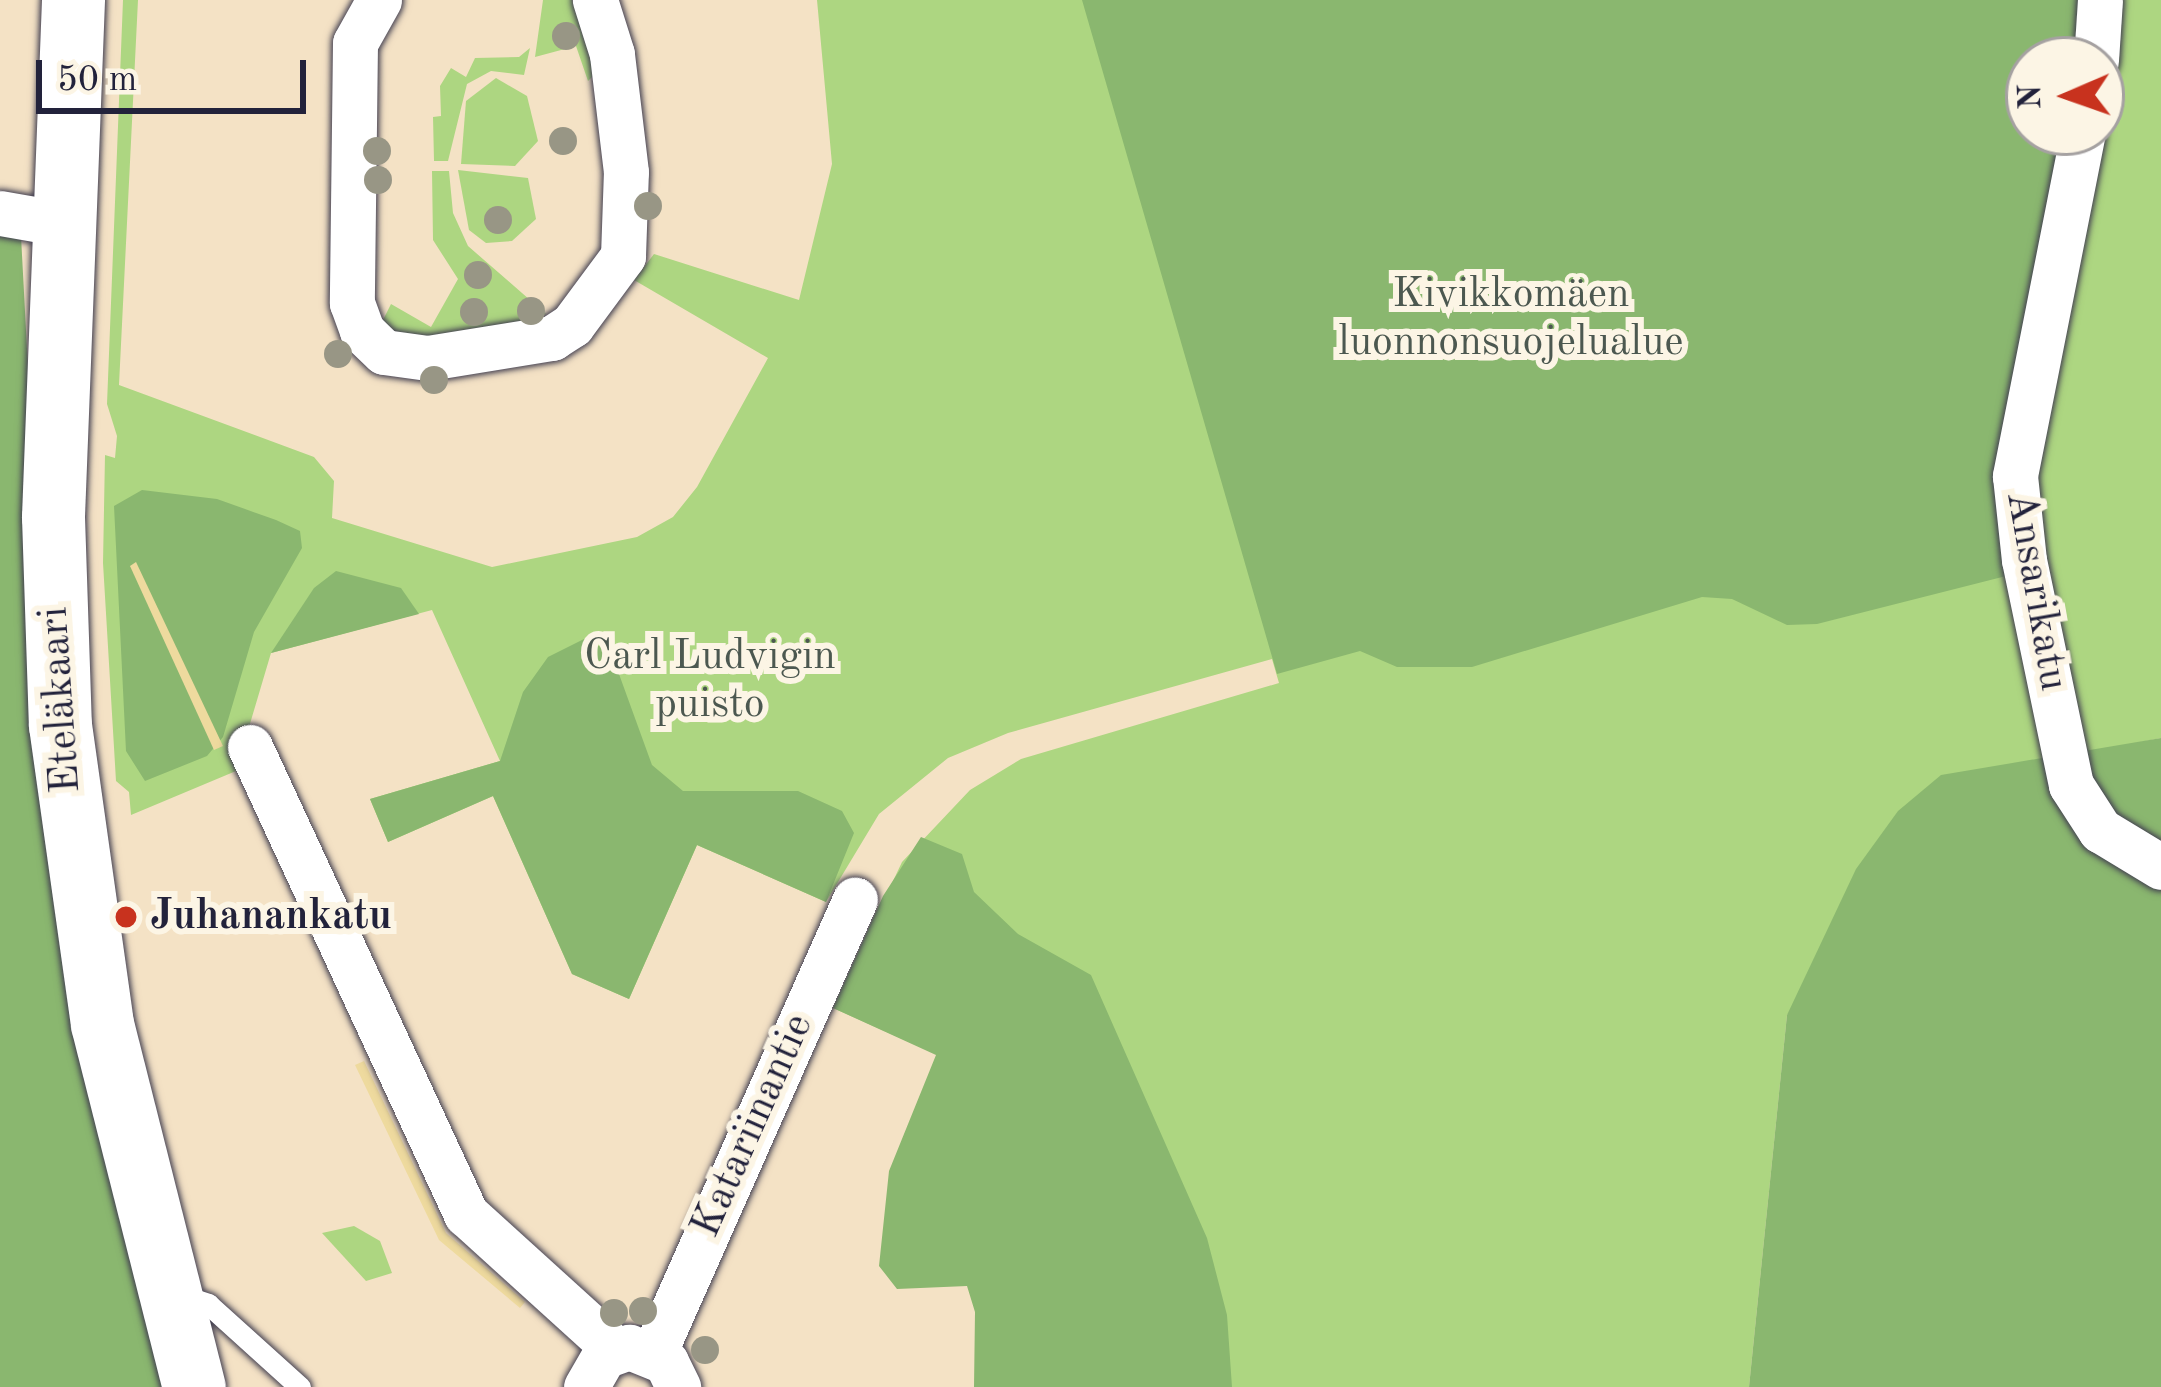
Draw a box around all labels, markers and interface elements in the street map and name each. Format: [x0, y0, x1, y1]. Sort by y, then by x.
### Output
scale bar [42, 36, 312, 110]
north arrow [2005, 36, 2125, 156]
text: 50 m [57, 63, 137, 99]
text: N [2015, 84, 2048, 110]
park label: Kivikkomäen luonnonsuojelualue [1338, 270, 1684, 368]
street label: Ansarikatu [1994, 487, 2078, 695]
street label: Eteläkaari [29, 605, 93, 795]
park label: Carl Ludvigin puisto [584, 632, 836, 730]
place label: Juhanankatu [150, 892, 392, 942]
marker: Juhanankatu [113, 904, 139, 930]
street label: Katariinantie [681, 1006, 825, 1246]

